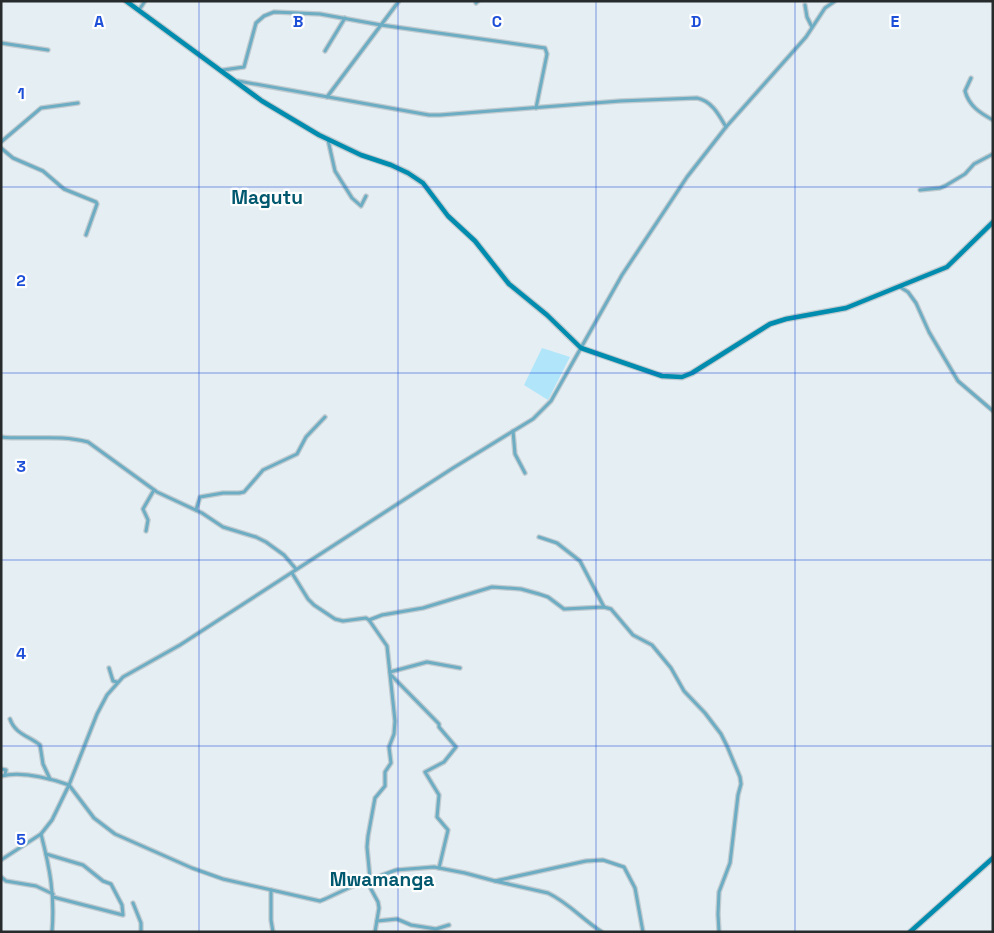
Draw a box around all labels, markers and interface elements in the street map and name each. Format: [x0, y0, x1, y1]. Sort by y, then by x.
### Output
text: A [94, 11, 104, 32]
text: B [293, 11, 303, 32]
text: C [492, 11, 502, 32]
text: D [691, 11, 701, 32]
text: E [891, 11, 900, 32]
text: 1 [17, 83, 25, 104]
district label: Magutu [231, 185, 303, 210]
text: 2 [16, 270, 26, 291]
text: 3 [16, 456, 26, 477]
text: 4 [16, 643, 26, 664]
text: 5 [16, 829, 26, 850]
district label: Mwamanga [330, 867, 434, 892]

